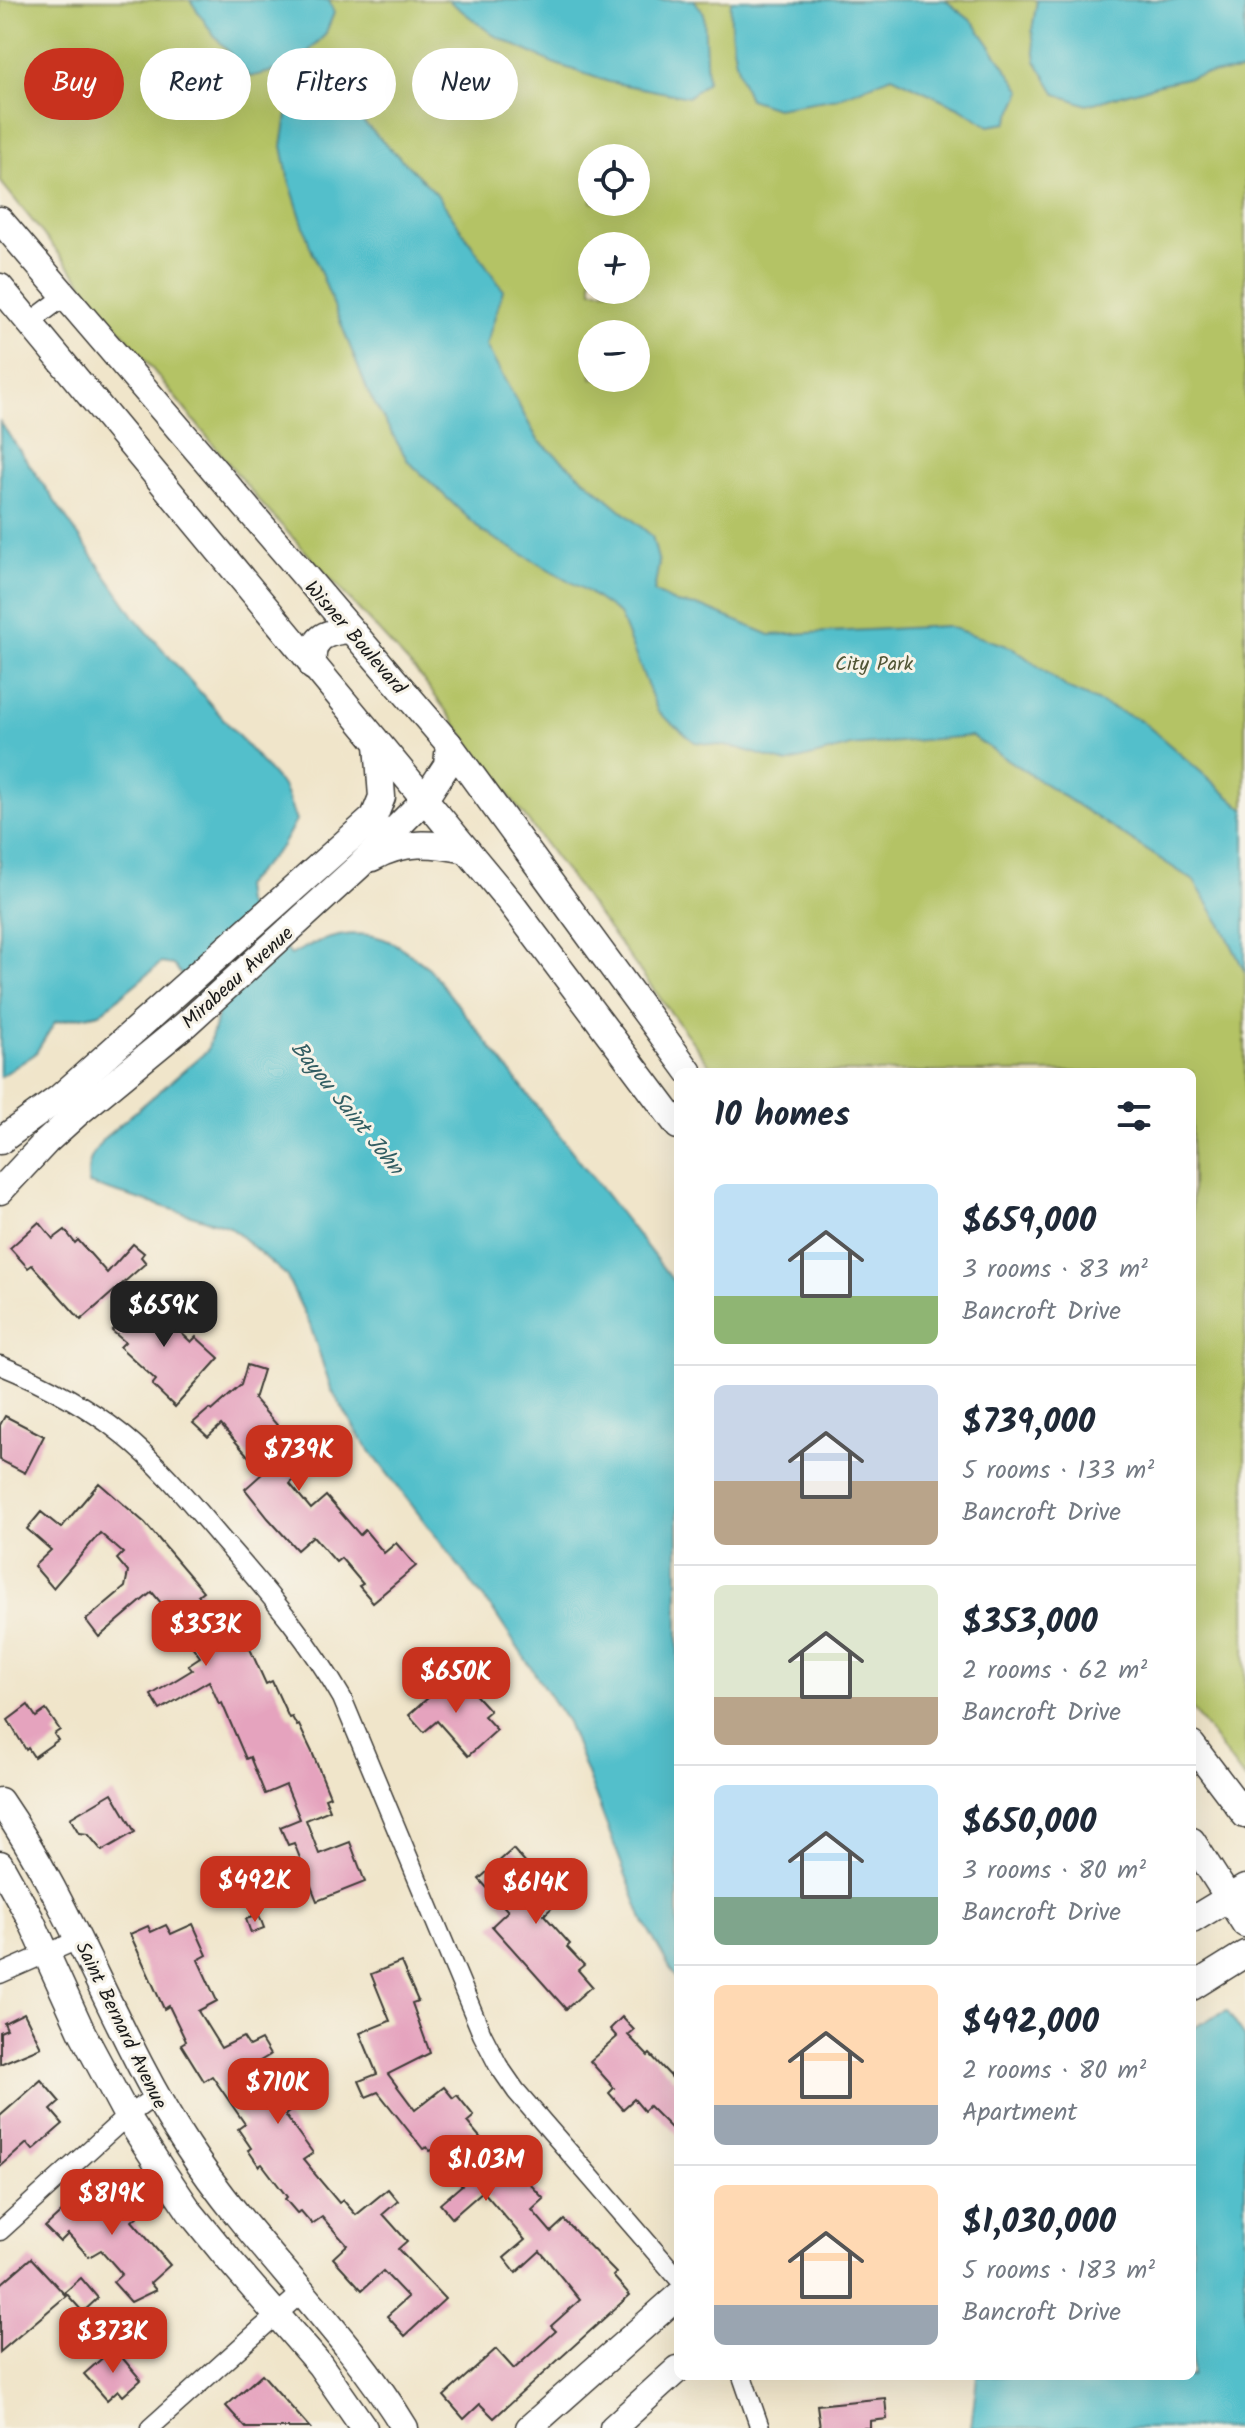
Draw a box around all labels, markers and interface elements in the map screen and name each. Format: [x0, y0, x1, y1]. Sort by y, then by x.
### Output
chip: Buy [24, 48, 124, 120]
chip: Rent [140, 48, 251, 120]
chip: Filters [267, 48, 396, 120]
chip: New [412, 48, 518, 120]
map controls [578, 144, 650, 392]
button: locate [578, 144, 650, 216]
button: + [578, 232, 650, 304]
button: − [578, 320, 650, 392]
street label: Wisner Boulevard [296, 574, 414, 704]
park label: City Park [835, 649, 914, 681]
street label: Mirabeau Avenue [175, 919, 302, 1038]
water label: Bayou Saint John [281, 1034, 413, 1185]
text: 10 homes [714, 1089, 850, 1143]
icon: filters [1112, 1094, 1156, 1138]
text: $659,000 [962, 1195, 1096, 1249]
icon: home [778, 1216, 874, 1312]
text: 3 rooms · 83 m² [962, 1249, 1148, 1291]
pin: $659K [108, 1281, 220, 1349]
text: $659K [128, 1286, 200, 1328]
text: Bancroft Drive [962, 1291, 1121, 1333]
text: $739,000 [962, 1396, 1095, 1450]
icon: home [778, 1417, 874, 1513]
pin: $739K [243, 1425, 355, 1493]
text: $739K [264, 1430, 334, 1472]
text: 5 rooms · 133 m² [962, 1450, 1154, 1492]
text: Bancroft Drive [962, 1492, 1121, 1534]
text: $353,000 [962, 1596, 1098, 1650]
pin: $353K [150, 1600, 262, 1668]
text: $353K [170, 1605, 242, 1647]
icon: home [778, 1617, 874, 1713]
pin: $650K [400, 1647, 512, 1715]
text: 2 rooms · 62 m² [962, 1650, 1147, 1692]
text: $650K [420, 1652, 492, 1694]
text: Bancroft Drive [962, 1692, 1121, 1734]
text: $650,000 [962, 1796, 1096, 1850]
icon: home [778, 1817, 874, 1913]
text: 3 rooms · 80 m² [962, 1850, 1146, 1892]
pin: $492K [199, 1856, 311, 1924]
pin: $614K [480, 1858, 592, 1926]
text: $492K [218, 1861, 292, 1903]
text: $614K [502, 1863, 570, 1905]
text: Bancroft Drive [962, 1892, 1121, 1934]
street label: Saint Bernard Avenue [66, 1937, 175, 2115]
text: $492,000 [962, 1996, 1099, 2050]
icon: home [778, 2017, 874, 2113]
text: 2 rooms · 80 m² [962, 2050, 1146, 2092]
pin: $710K [222, 2058, 334, 2126]
text: $710K [246, 2063, 310, 2105]
text: Apartment [962, 2092, 1077, 2134]
pin: $1.03M [421, 2135, 551, 2203]
text: $1.03M [448, 2140, 524, 2182]
pin: $819K [56, 2169, 168, 2237]
text: $819K [78, 2174, 146, 2216]
text: $1,030,000 [962, 2196, 1116, 2250]
icon: home [778, 2217, 874, 2313]
text: 5 rooms · 183 m² [962, 2250, 1155, 2292]
text: Bancroft Drive [962, 2292, 1121, 2334]
pin: $373K [57, 2307, 169, 2375]
text: $373K [77, 2312, 149, 2354]

